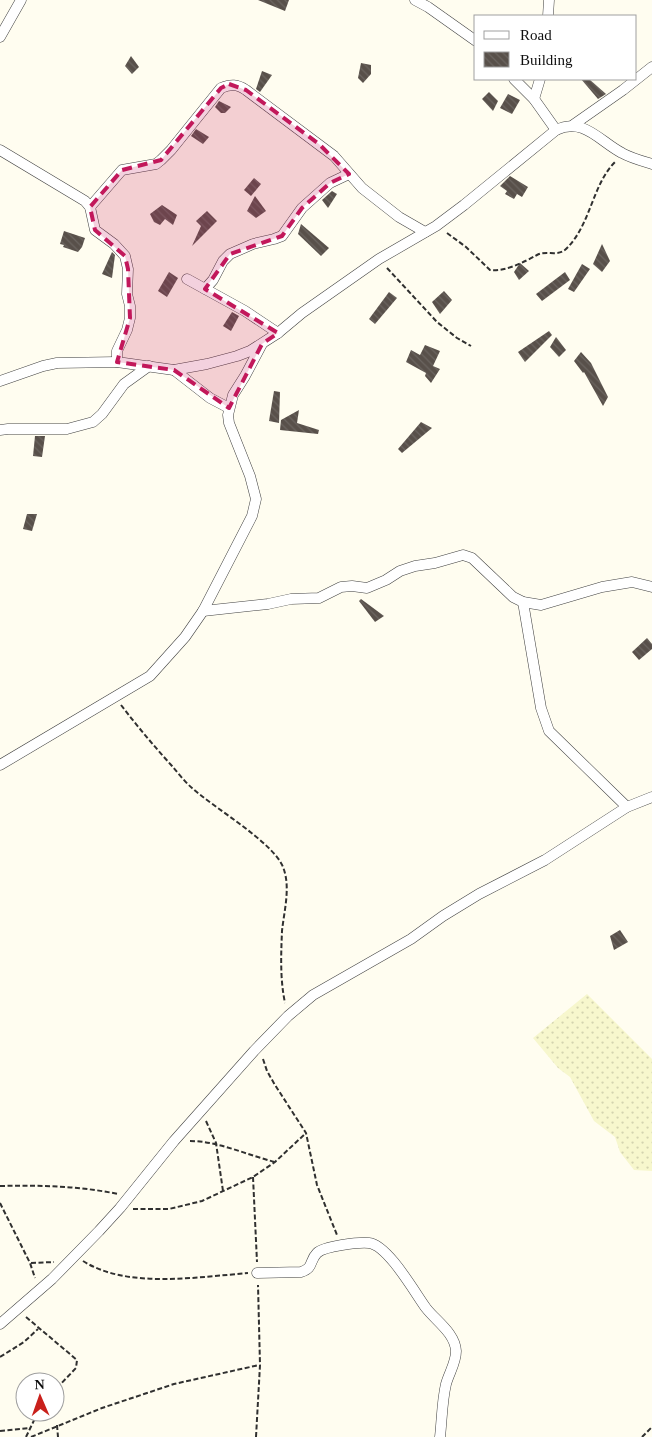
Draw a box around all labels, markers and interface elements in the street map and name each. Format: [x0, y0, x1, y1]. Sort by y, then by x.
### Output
legend [474, 15, 637, 80]
text: Road [520, 27, 552, 43]
text: Building [520, 52, 573, 68]
north arrow [15, 1372, 65, 1422]
text: N [34, 1377, 45, 1392]

